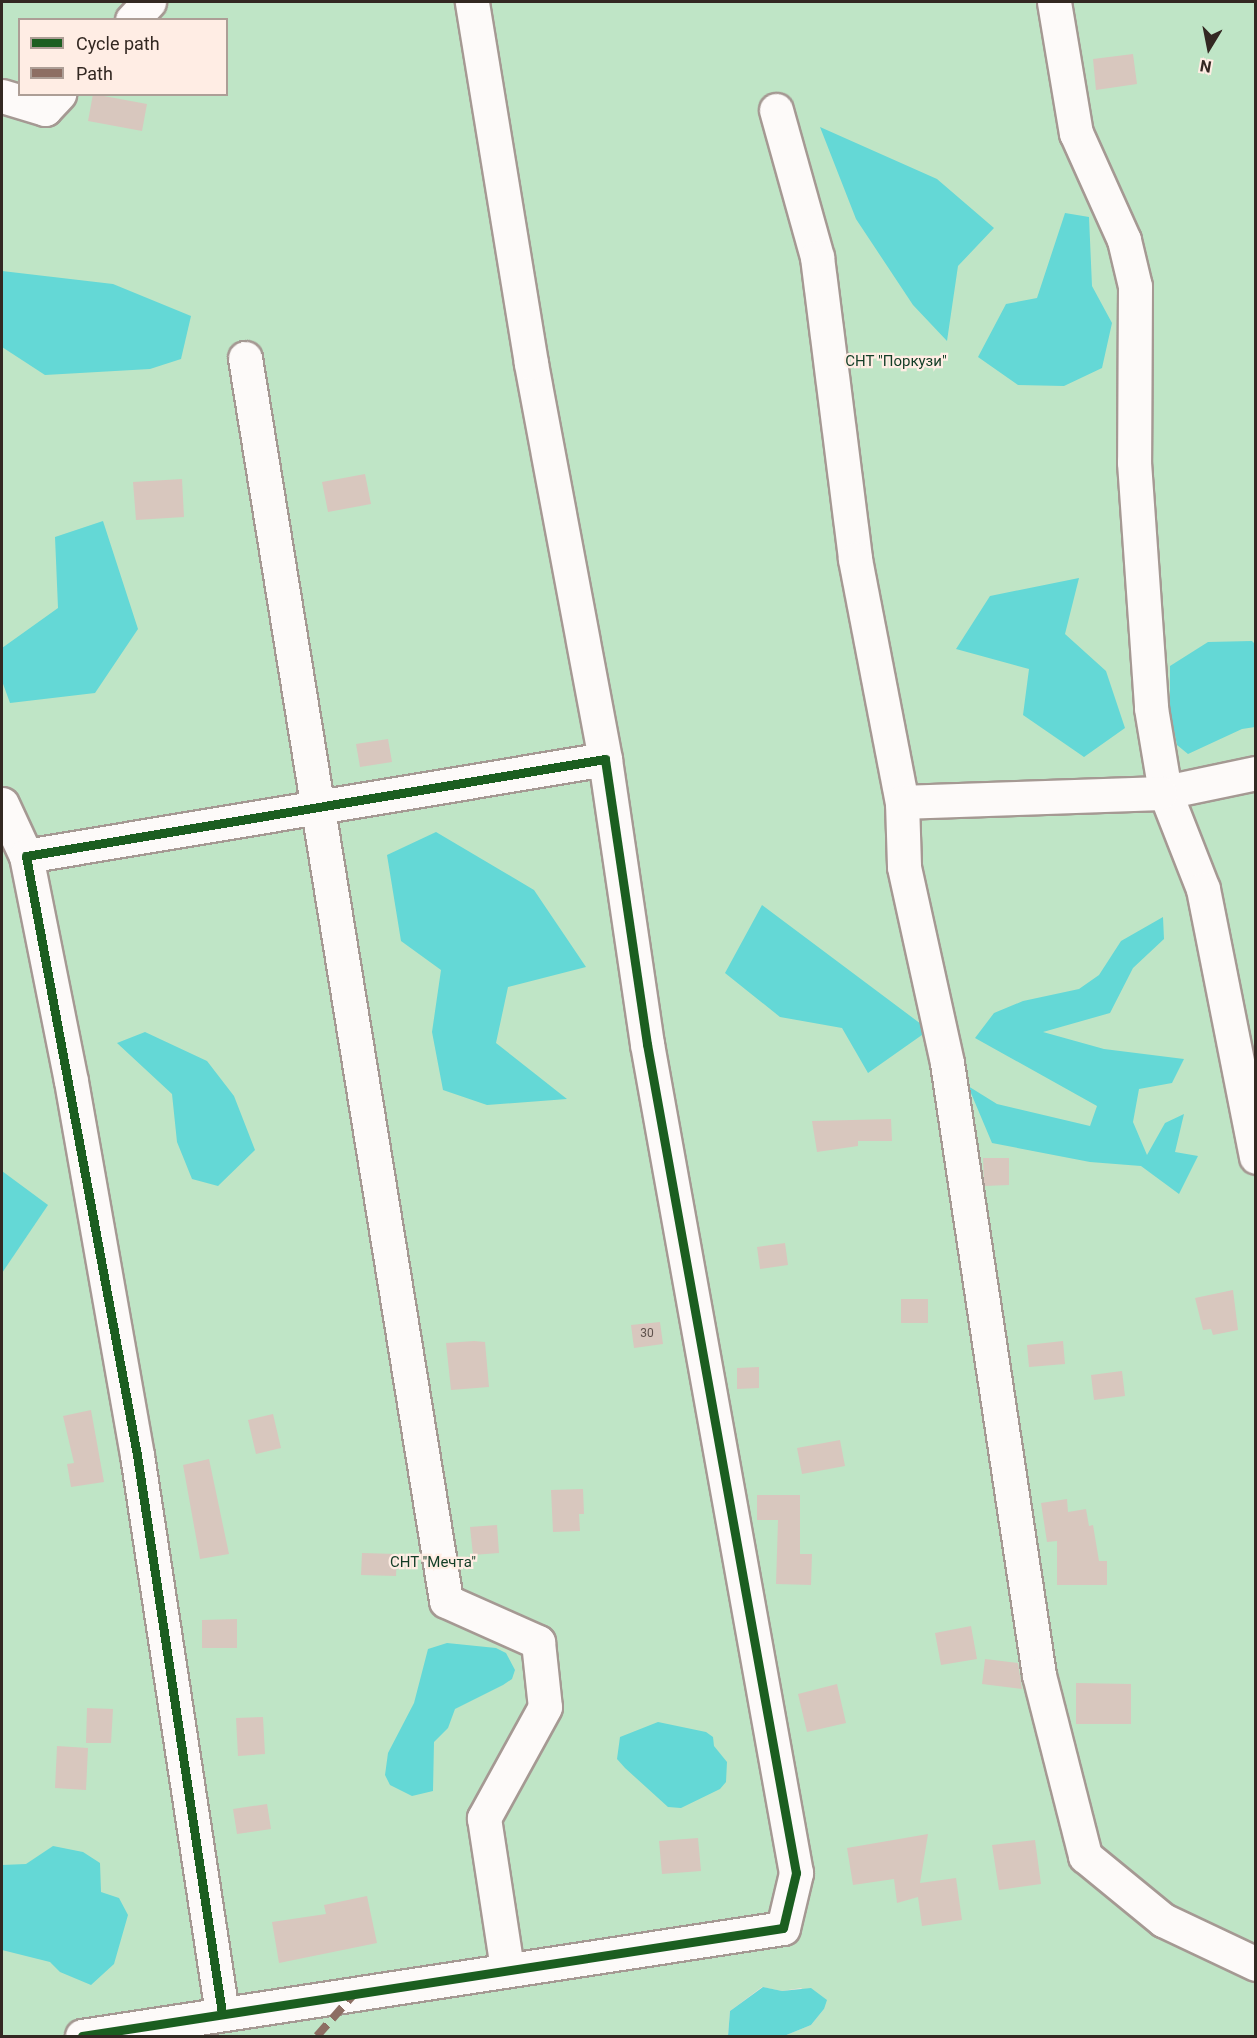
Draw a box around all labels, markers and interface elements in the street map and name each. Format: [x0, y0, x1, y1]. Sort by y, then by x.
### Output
legend [18, 18, 228, 96]
north arrow [1179, 18, 1239, 78]
text: Cycle path [76, 33, 160, 54]
text: N [1199, 56, 1213, 77]
text: Path [76, 63, 113, 84]
park label: СНТ "Поркузи" [845, 353, 947, 371]
house number: 30 [640, 1327, 654, 1341]
park label: СНТ "Мечта" [390, 1554, 476, 1572]

